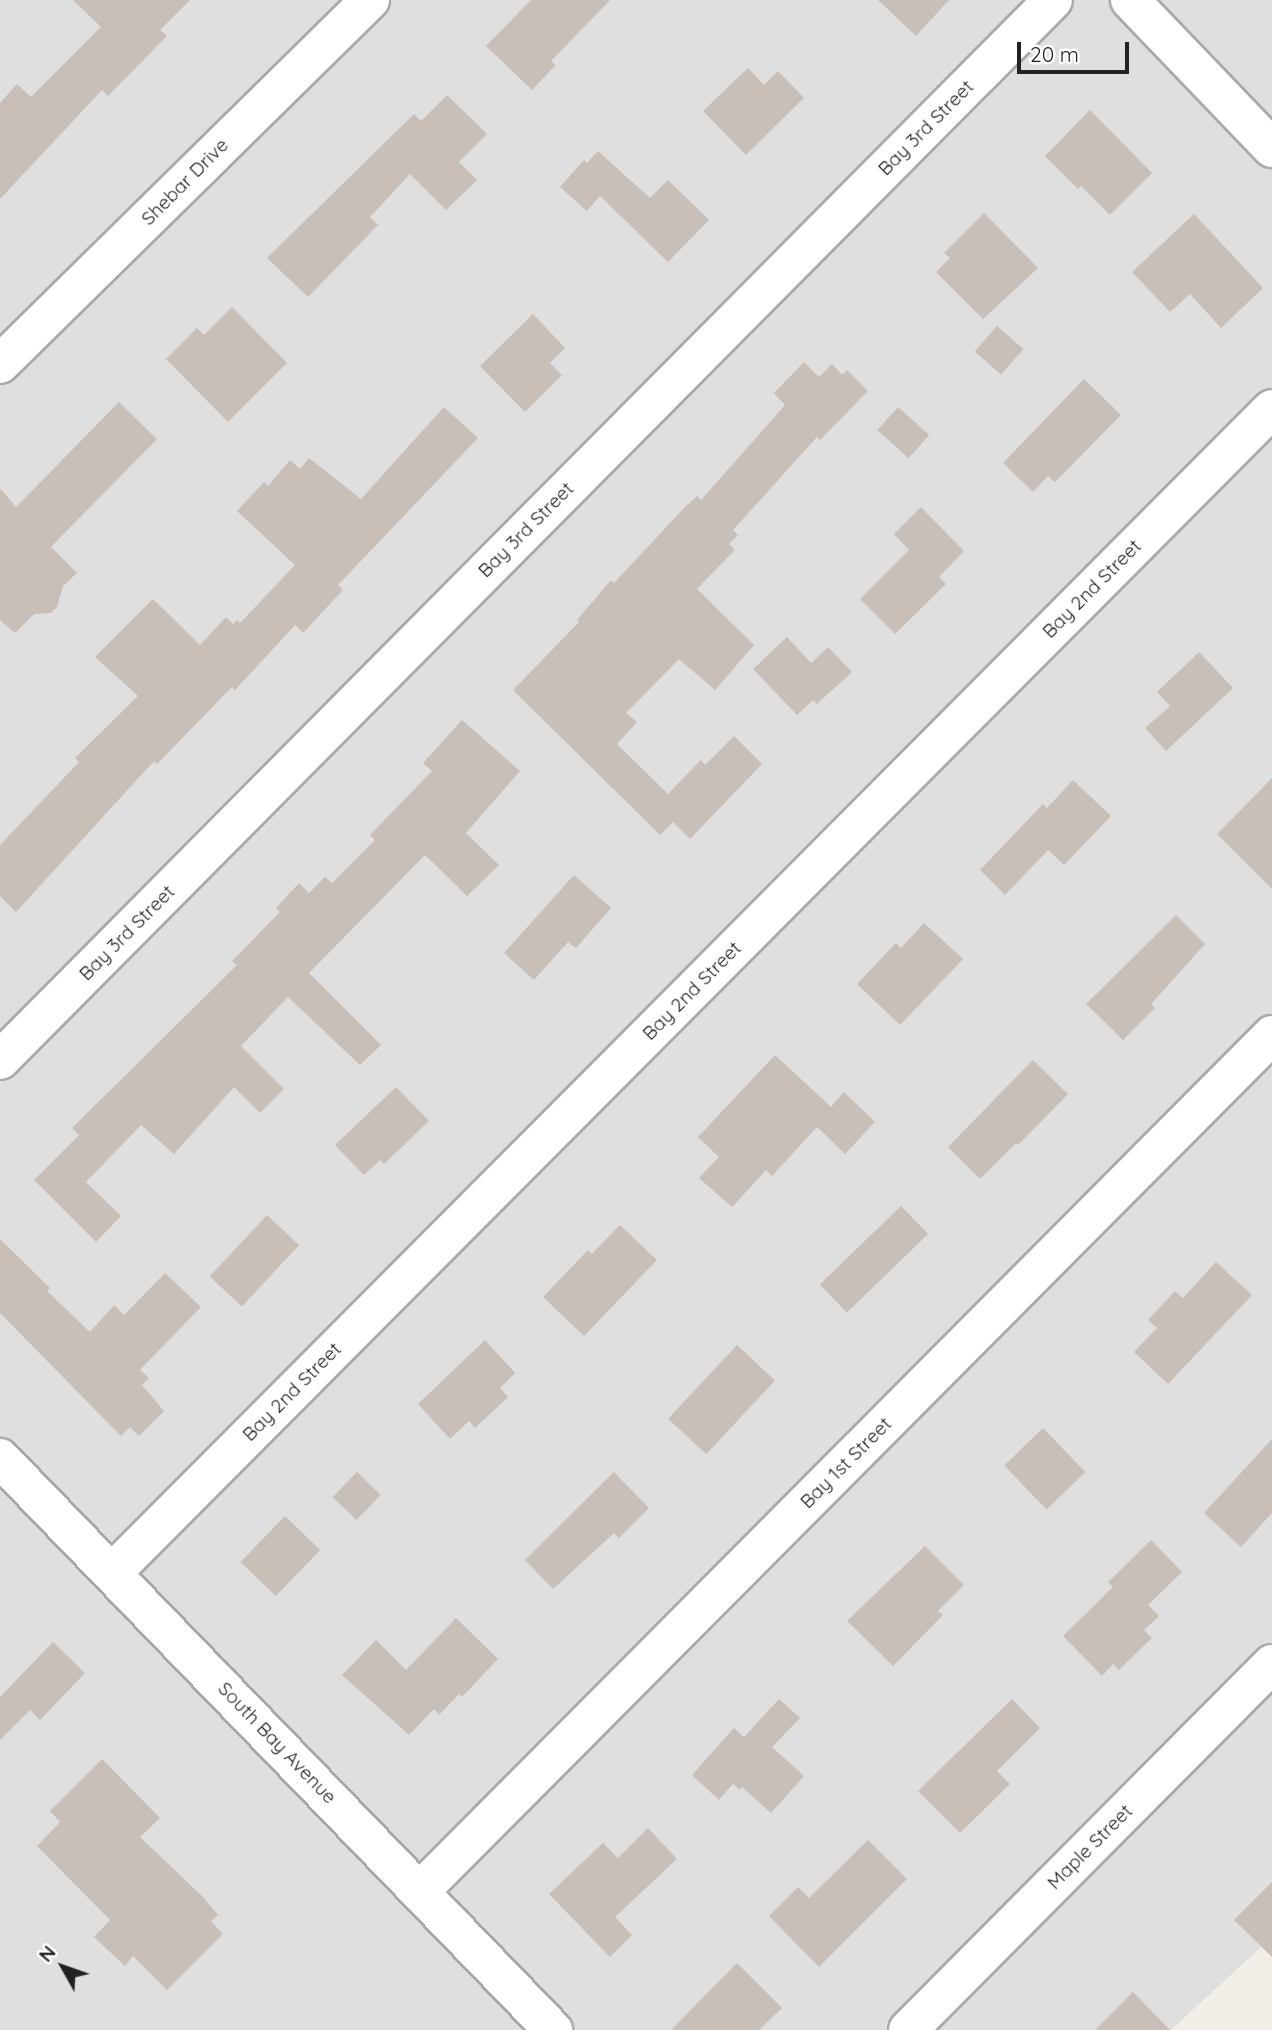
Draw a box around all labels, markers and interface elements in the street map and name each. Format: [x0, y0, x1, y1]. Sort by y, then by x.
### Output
scale bar [1020, 28, 1132, 72]
text: 20 m [1030, 41, 1079, 67]
street label: Bay 3rd Street [874, 76, 978, 180]
street label: Shebar Drive [137, 134, 233, 230]
street label: Bay 3rd Street [474, 478, 578, 582]
street label: Bay 2nd Street [1038, 535, 1146, 643]
street label: Bay 3rd Street [75, 881, 179, 985]
street label: Bay 2nd Street [638, 937, 746, 1045]
street label: Bay 2nd Street [238, 1338, 346, 1446]
street label: Bay 1st Street [796, 1413, 896, 1513]
street label: South Bay Avenue [213, 1677, 341, 1809]
street label: Maple Street [1043, 1800, 1137, 1894]
north arrow [28, 1932, 98, 2002]
text: N [33, 1940, 61, 1967]

